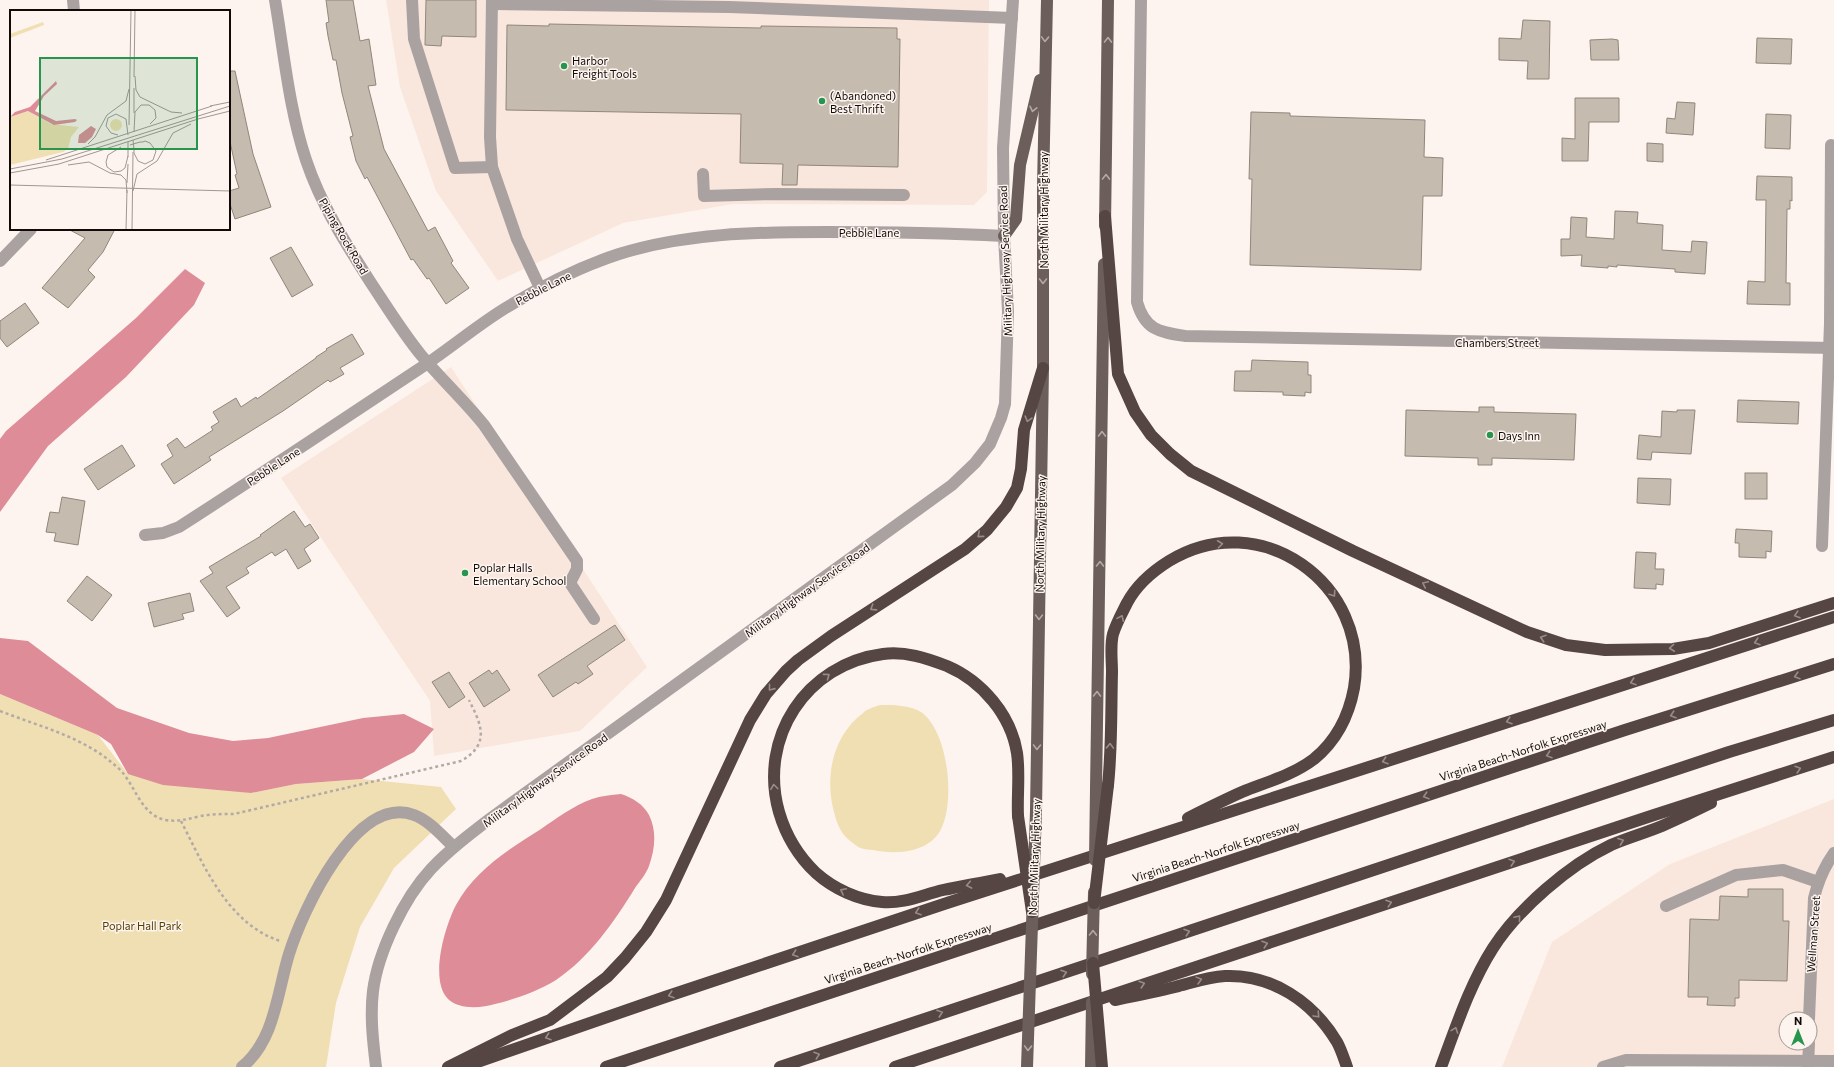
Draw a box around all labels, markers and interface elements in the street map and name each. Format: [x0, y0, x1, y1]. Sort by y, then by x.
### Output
inset map [10, 10, 230, 230]
one-way arrow [1041, 36, 1050, 42]
one-way arrow [1104, 37, 1112, 43]
place label: Harbor Freight Tools [572, 54, 637, 80]
marker: Harbor Freight Tools [559, 61, 569, 71]
place label: (Abandoned) Best Thrift [830, 89, 896, 115]
marker: (Abandoned) Best Thrift [817, 96, 827, 106]
one-way arrow [1029, 106, 1037, 112]
street label: North Military Highway [1037, 151, 1050, 268]
one-way arrow [1102, 174, 1110, 180]
street label: Military Highway Service Road [996, 185, 1014, 337]
street label: Piping Rock Road [317, 195, 371, 277]
street label: Pebble Lane [839, 226, 899, 239]
street label: Pebble Lane [513, 268, 573, 307]
one-way arrow [1039, 278, 1047, 284]
street label: Chambers Street [1455, 336, 1539, 349]
one-way arrow [1024, 415, 1033, 422]
place label: Days Inn [1498, 429, 1540, 442]
marker: Days Inn [1485, 430, 1495, 440]
one-way arrow [1098, 431, 1106, 437]
street label: Pebble Lane [244, 444, 302, 488]
street label: North Military Highway [1032, 475, 1048, 593]
one-way arrow [978, 531, 985, 538]
street label: Military Highway Service Road [742, 540, 872, 640]
one-way arrow [1217, 540, 1223, 549]
place label: Poplar Halls Elementary School [473, 561, 566, 587]
one-way arrow [1095, 561, 1104, 567]
marker: Poplar Halls Elementary School [460, 568, 470, 578]
one-way arrow [1421, 581, 1429, 589]
one-way arrow [1328, 590, 1336, 597]
one-way arrow [870, 604, 877, 611]
one-way arrow [1794, 610, 1801, 619]
one-way arrow [1035, 614, 1043, 620]
one-way arrow [1116, 614, 1124, 622]
one-way arrow [1540, 634, 1547, 642]
one-way arrow [1754, 637, 1761, 646]
one-way arrow [1669, 644, 1675, 653]
one-way arrow [1793, 671, 1800, 680]
one-way arrow [823, 673, 830, 681]
one-way arrow [1630, 677, 1637, 685]
one-way arrow [769, 684, 776, 691]
one-way arrow [1093, 691, 1102, 697]
one-way arrow [1669, 710, 1676, 719]
one-way arrow [1506, 716, 1513, 725]
street label: Virginia Beach-Norfolk Expressway [1438, 717, 1609, 783]
street label: Military Highway Service Road [480, 730, 610, 830]
one-way arrow [1105, 743, 1114, 749]
one-way arrow [1033, 744, 1041, 750]
one-way arrow [1546, 750, 1553, 759]
one-way arrow [1382, 756, 1389, 765]
one-way arrow [1794, 765, 1801, 773]
one-way arrow [770, 784, 779, 790]
one-way arrow [1422, 791, 1429, 800]
street label: North Military Highway [1025, 798, 1043, 916]
street label: Virginia Beach-Norfolk Expressway [1131, 818, 1302, 884]
one-way arrow [1618, 838, 1625, 846]
one-way arrow [1508, 858, 1515, 867]
one-way arrow [966, 881, 972, 889]
one-way arrow [839, 888, 847, 896]
street label: Wellman Street [1804, 895, 1822, 973]
one-way arrow [1385, 899, 1392, 907]
one-way arrow [915, 908, 922, 916]
one-way arrow [1513, 915, 1520, 922]
park label: Poplar Hall Park [102, 919, 182, 932]
street label: Virginia Beach-Norfolk Expressway [823, 920, 994, 986]
one-way arrow [1183, 928, 1190, 937]
one-way arrow [1089, 930, 1097, 936]
one-way arrow [1262, 940, 1269, 948]
one-way arrow [791, 949, 798, 958]
one-way arrow [1060, 969, 1067, 978]
one-way arrow [1196, 977, 1202, 985]
one-way arrow [1138, 981, 1145, 989]
one-way arrow [668, 990, 675, 998]
one-way arrow [937, 1010, 944, 1018]
one-way arrow [1312, 1011, 1319, 1018]
north arrow [1778, 1011, 1818, 1051]
text: N [1794, 1014, 1802, 1027]
one-way arrow [1450, 1027, 1458, 1034]
one-way arrow [545, 1032, 552, 1041]
one-way arrow [1024, 1045, 1032, 1051]
one-way arrow [813, 1051, 820, 1059]

